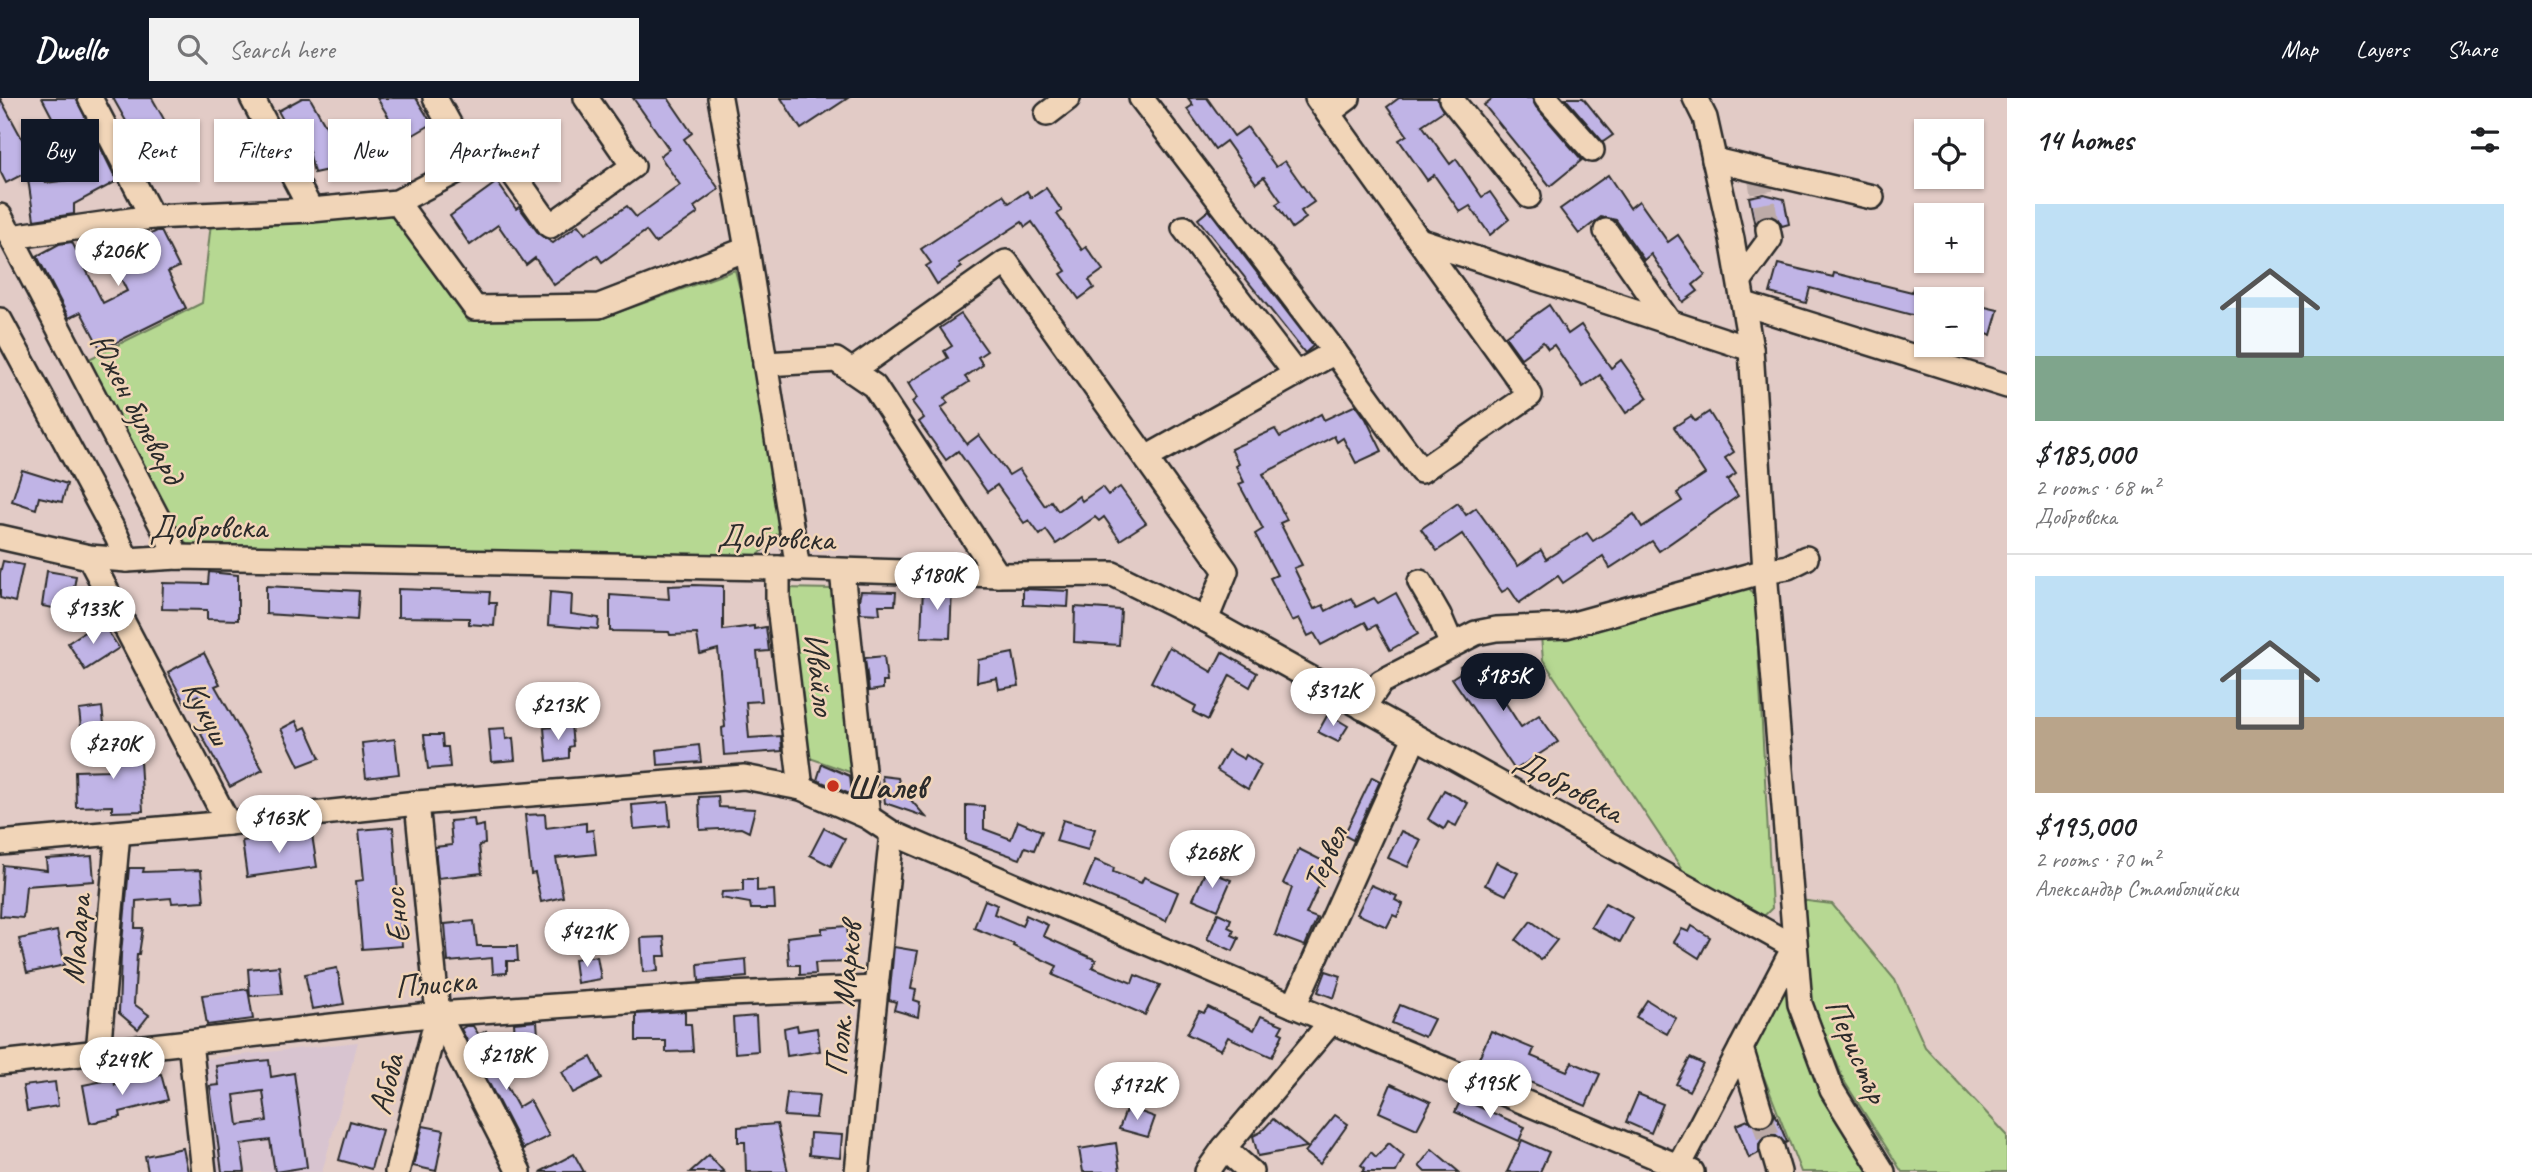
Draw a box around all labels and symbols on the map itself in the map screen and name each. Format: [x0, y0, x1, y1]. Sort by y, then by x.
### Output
pin: $206K [69, 228, 167, 288]
street label: Южен булевард [80, 326, 196, 494]
street label: Добровска [149, 506, 269, 548]
street label: Добровска [717, 514, 838, 560]
pin: $180K [888, 552, 986, 612]
pin: $133K [44, 587, 142, 646]
street label: Ивайло [794, 630, 846, 720]
pin: $185K [1454, 654, 1552, 713]
pin: $312K [1284, 668, 1382, 728]
street label: Кукуш [173, 673, 243, 754]
pin: $213K [509, 682, 607, 742]
pin: $270K [64, 722, 162, 781]
street label: Добровска [1508, 739, 1633, 834]
place label: Шалев [847, 766, 931, 808]
marker: Шалев [825, 778, 841, 794]
pin: $163K [230, 796, 328, 855]
street label: Тервел [1292, 818, 1358, 897]
pin: $268K [1163, 830, 1261, 890]
street label: Енос [372, 885, 420, 945]
street label: Мадара [51, 890, 101, 985]
pin: $421K [538, 910, 636, 969]
street label: Полк. Марков [814, 915, 873, 1078]
street label: Плиска [393, 958, 479, 1007]
street label: Перистър [1815, 991, 1899, 1111]
pin: $218K [457, 1032, 555, 1092]
pin: $249K [73, 1038, 171, 1097]
street label: Абоба [358, 1048, 414, 1119]
pin: $195K [1441, 1060, 1539, 1120]
pin: $172K [1088, 1062, 1186, 1122]

